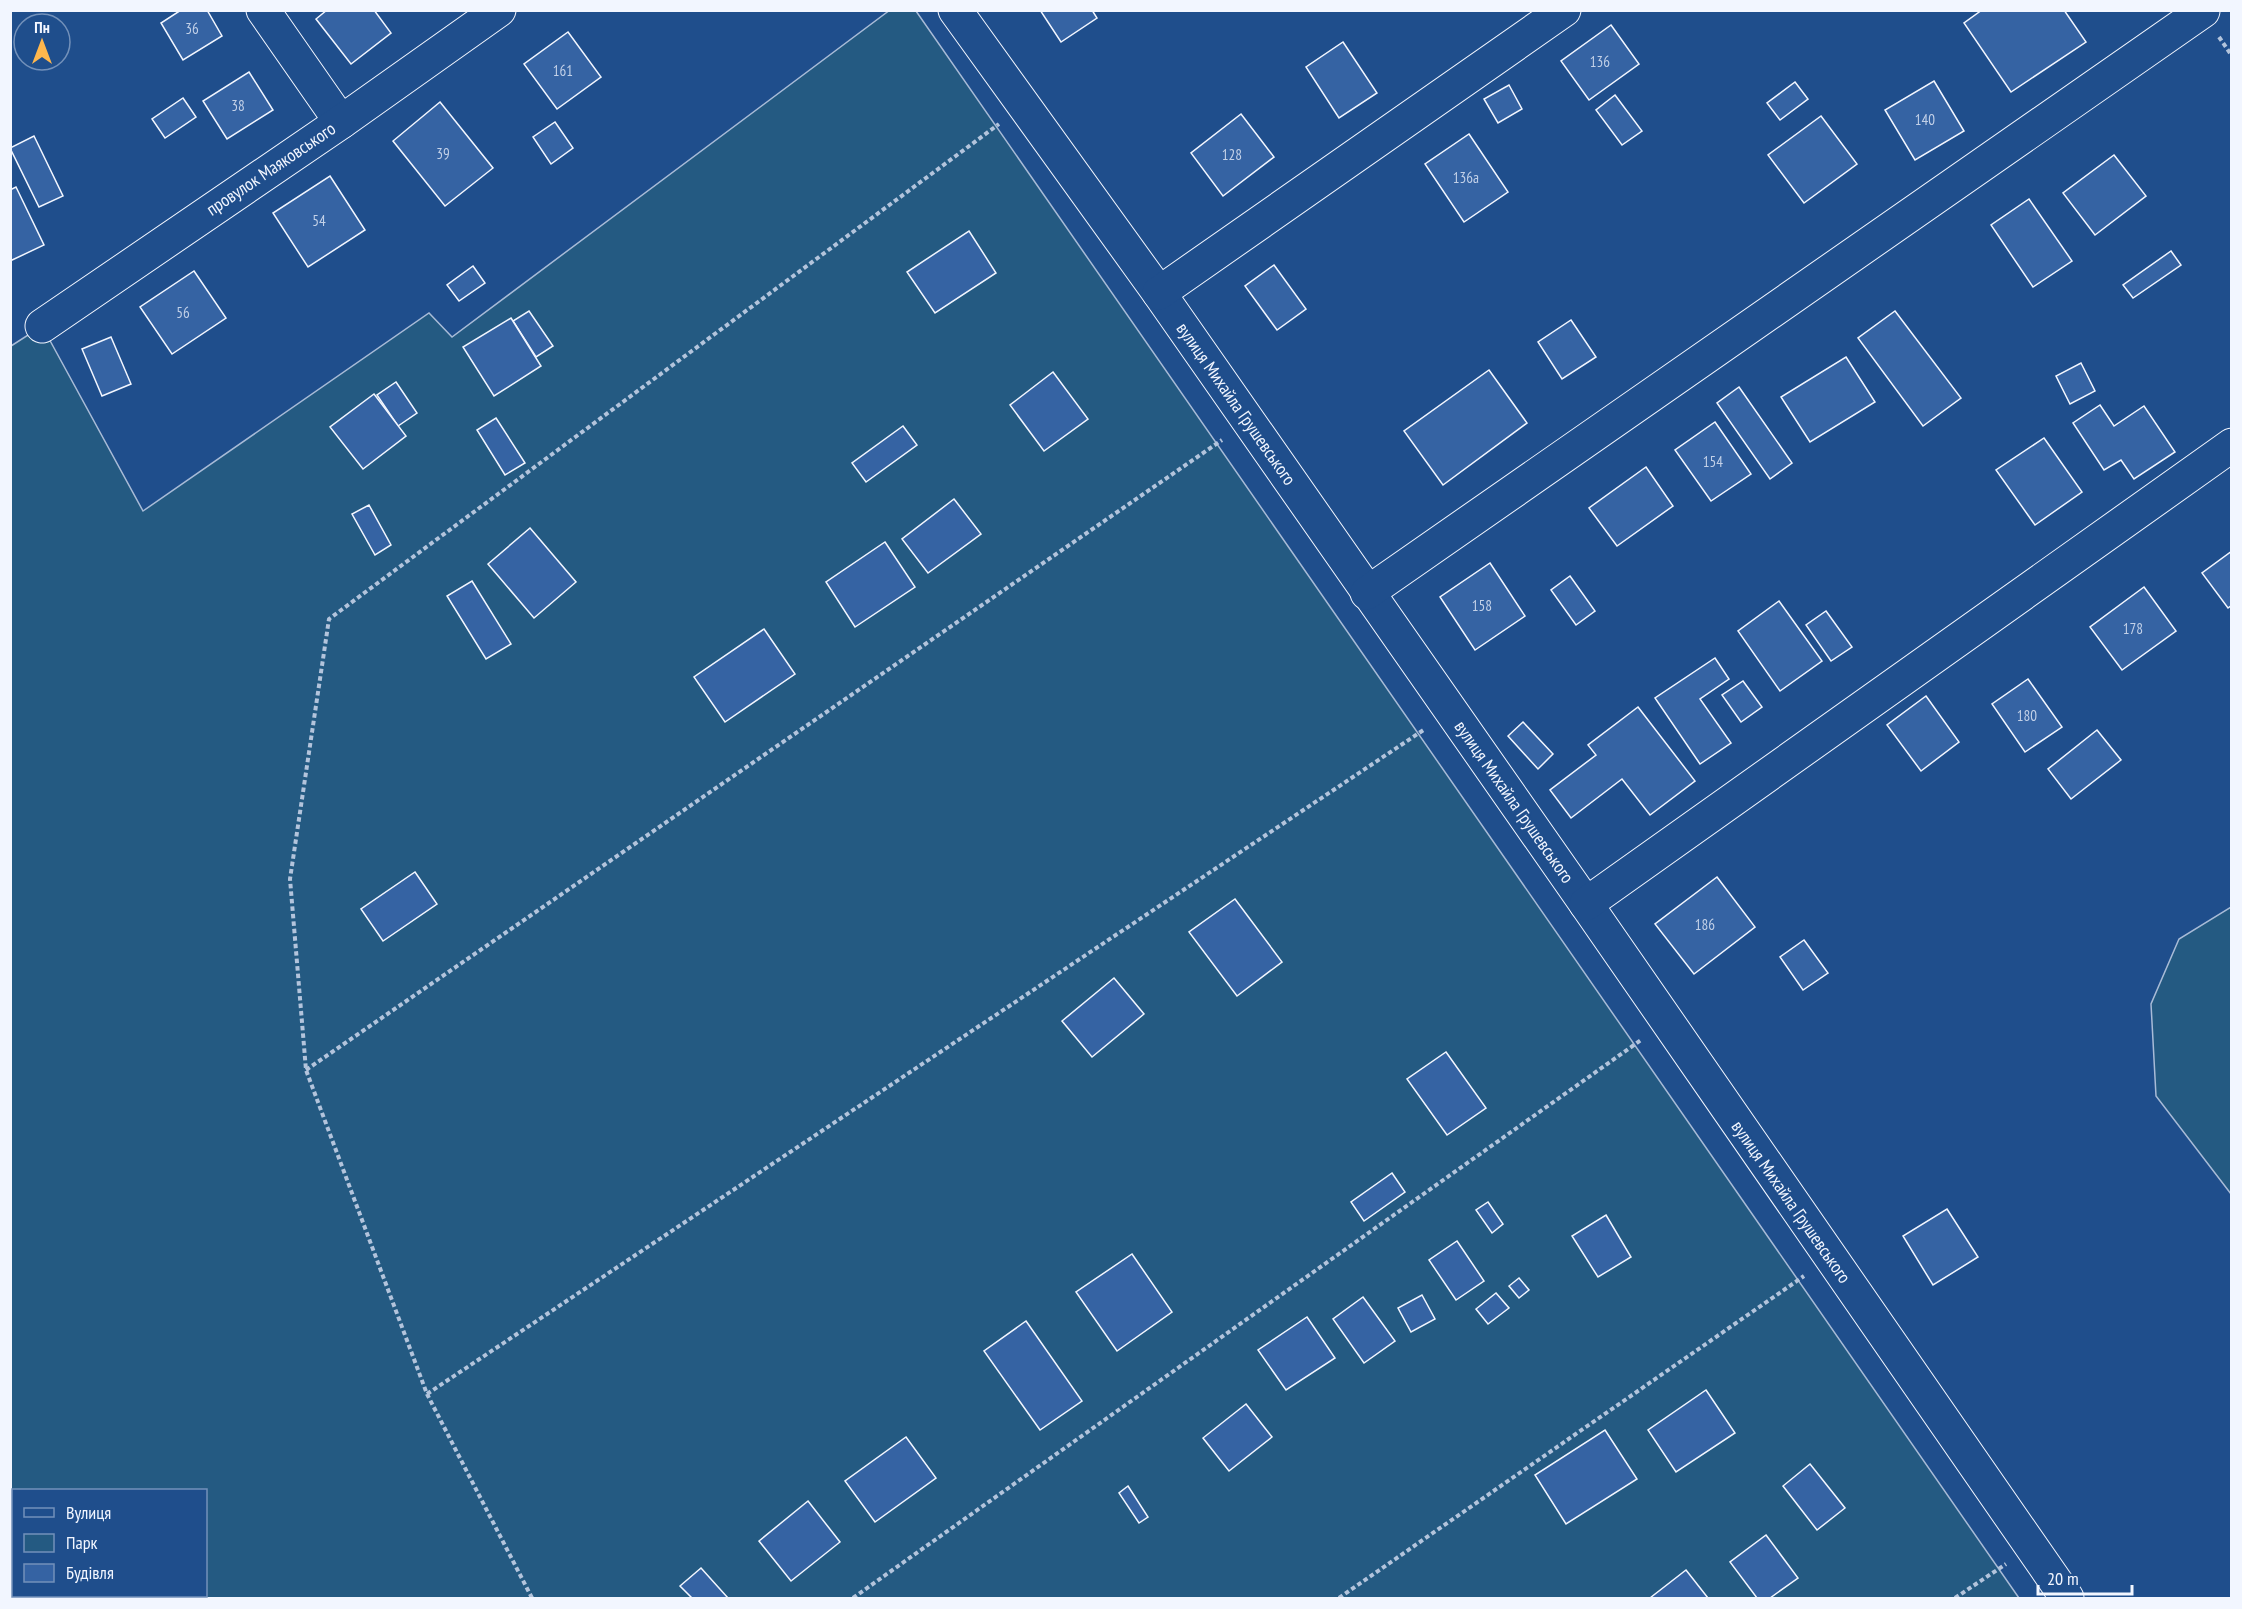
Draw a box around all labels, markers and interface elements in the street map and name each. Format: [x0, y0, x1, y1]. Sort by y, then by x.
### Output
north arrow [12, 12, 72, 72]
text: Пн [34, 17, 50, 37]
house number: 36 [185, 19, 199, 38]
house number: 136 [1590, 52, 1610, 71]
house number: 161 [553, 61, 573, 80]
house number: 38 [231, 96, 245, 115]
house number: 140 [1915, 110, 1935, 129]
street label: провулок Маяковського [202, 117, 340, 220]
house number: 39 [436, 144, 450, 163]
house number: 128 [1222, 145, 1242, 164]
house number: 136а [1453, 168, 1479, 187]
house number: 54 [312, 211, 326, 230]
house number: 56 [176, 303, 190, 322]
street label: вулиця Михайла Грушевського [1172, 318, 1301, 490]
house number: 154 [1703, 452, 1723, 471]
house number: 158 [1472, 596, 1492, 615]
house number: 178 [2123, 619, 2143, 638]
house number: 180 [2017, 706, 2037, 725]
street label: вулиця Михайла Грушевського [1450, 716, 1579, 888]
house number: 186 [1695, 915, 1715, 934]
street label: вулиця Михайла Грушевського [1727, 1116, 1856, 1288]
legend [12, 1489, 207, 1597]
text: Вулиця [66, 1501, 111, 1524]
text: Парк [66, 1531, 97, 1554]
scale bar [2038, 1558, 2132, 1596]
text: Будівля [66, 1561, 114, 1584]
text: 20 m [2047, 1567, 2079, 1590]

